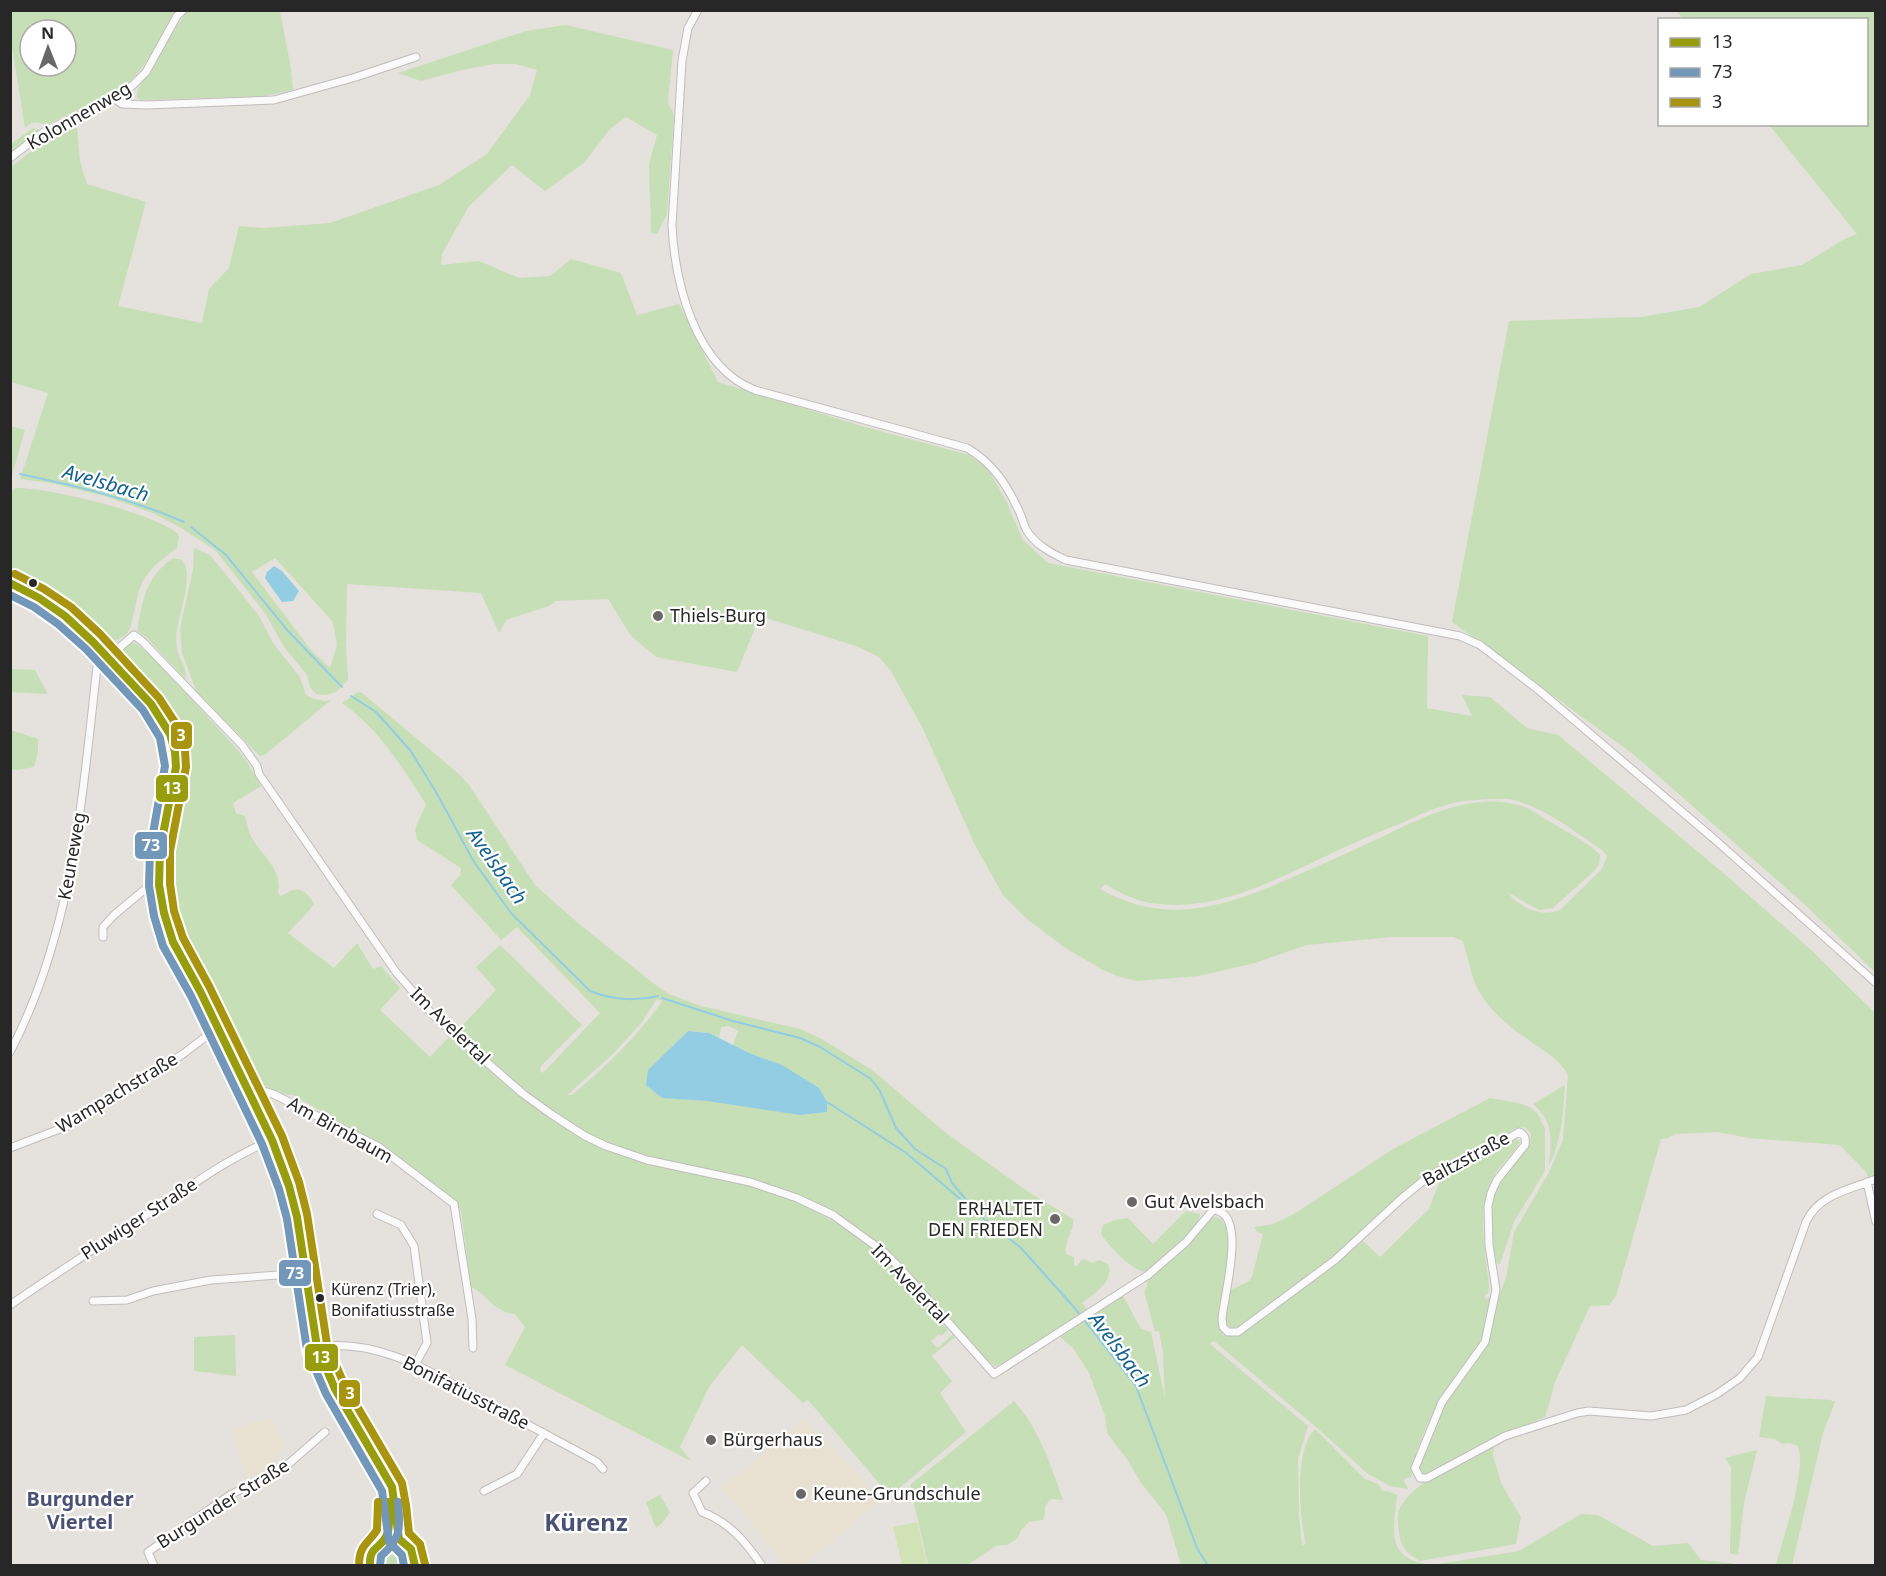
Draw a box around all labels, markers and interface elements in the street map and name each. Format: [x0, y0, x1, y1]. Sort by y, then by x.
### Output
north arrow [18, 18, 78, 78]
legend [1658, 18, 1868, 126]
text: N [41, 22, 54, 44]
text: 13 [1712, 29, 1733, 53]
text: 73 [1712, 59, 1733, 83]
street label: Kolonnenweg [22, 76, 135, 155]
text: 3 [1712, 89, 1722, 113]
water label: Avelsbach [58, 457, 152, 508]
unlabelled marker [27, 577, 39, 589]
place label: Thiels-Burg [670, 603, 766, 627]
marker: Thiels-Burg [651, 609, 665, 623]
line badge: 3 [170, 721, 193, 750]
text: 3 [176, 724, 186, 746]
line badge: 13 [155, 774, 189, 803]
text: 13 [163, 777, 181, 799]
street label: Keuneweg [51, 810, 91, 902]
water label: Avelsbach [460, 820, 534, 909]
line badge: 73 [134, 831, 168, 860]
text: 73 [142, 834, 160, 856]
street label: Im Avelertal [406, 981, 496, 1069]
street label: Wampachstraße [51, 1046, 182, 1138]
street label: Am Birnbaum [283, 1090, 397, 1168]
street label: Baltzstraße [1418, 1125, 1513, 1191]
street label: Pluwiger Straße [76, 1172, 201, 1265]
place label: Gut Avelsbach [1144, 1189, 1264, 1213]
marker: Gut Avelsbach [1125, 1195, 1139, 1209]
place label: ERHALTET DEN FRIEDEN [928, 1196, 1043, 1241]
marker: ERHALTET DEN FRIEDEN [1048, 1212, 1062, 1226]
street label: Im Avelertal [867, 1238, 955, 1328]
line badge: 73 [278, 1259, 312, 1287]
text: 73 [286, 1262, 304, 1284]
place label: Kürenz (Trier), Bonifatiusstraße [331, 1278, 455, 1321]
marker: Kürenz (Trier), Bonifatiusstraße [314, 1292, 326, 1304]
water label: Avelsbach [1082, 1305, 1158, 1393]
line badge: 13 [304, 1343, 339, 1372]
text: 13 [312, 1346, 330, 1368]
street label: Bonifatiusstraße [399, 1350, 534, 1434]
line badge: 3 [338, 1379, 361, 1408]
text: 3 [345, 1382, 355, 1404]
place label: Bürgerhaus [723, 1427, 823, 1451]
marker: Bürgerhaus [704, 1433, 718, 1447]
street label: Burgunder Straße [152, 1453, 293, 1554]
place label: Keune-Grundschule [813, 1481, 981, 1505]
district label: Burgunder Viertel [26, 1485, 134, 1535]
marker: Keune-Grundschule [794, 1487, 808, 1501]
district label: Kürenz [544, 1505, 628, 1538]

